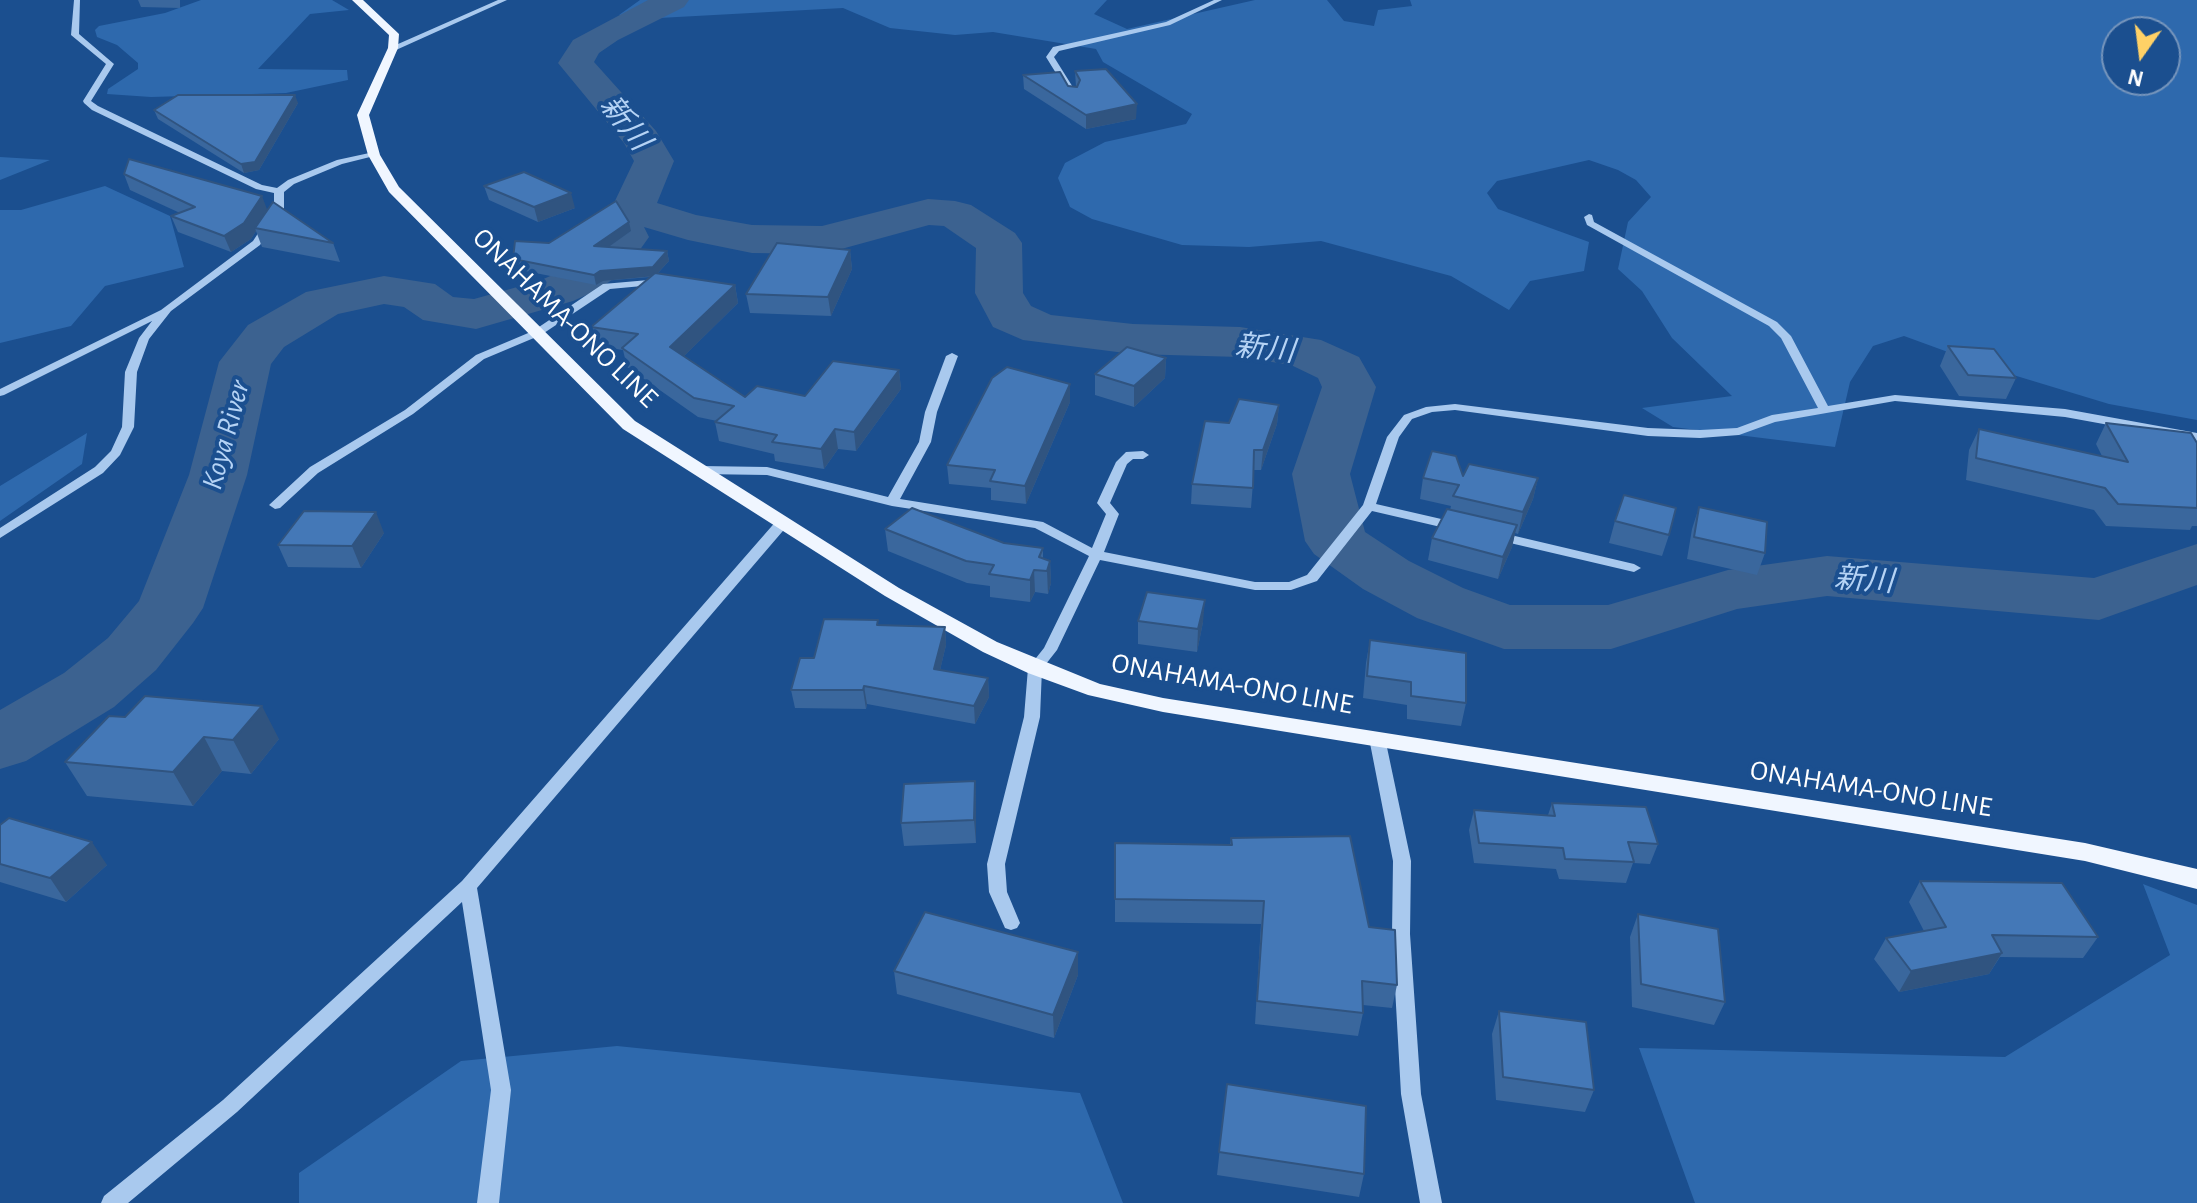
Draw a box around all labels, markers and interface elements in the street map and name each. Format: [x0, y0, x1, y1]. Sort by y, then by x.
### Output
north arrow [2101, 16, 2181, 96]
text: N [2126, 65, 2146, 90]
water label: 新川 [592, 88, 658, 158]
street label: ONAHAMA-ONO LINE [465, 221, 665, 415]
water label: 新川 [1233, 328, 1297, 370]
water label: Koya River [194, 376, 258, 494]
water label: 新川 [1833, 560, 1895, 600]
street label: ONAHAMA-ONO LINE [1109, 646, 1355, 722]
street label: ONAHAMA-ONO LINE [1748, 753, 1994, 825]

